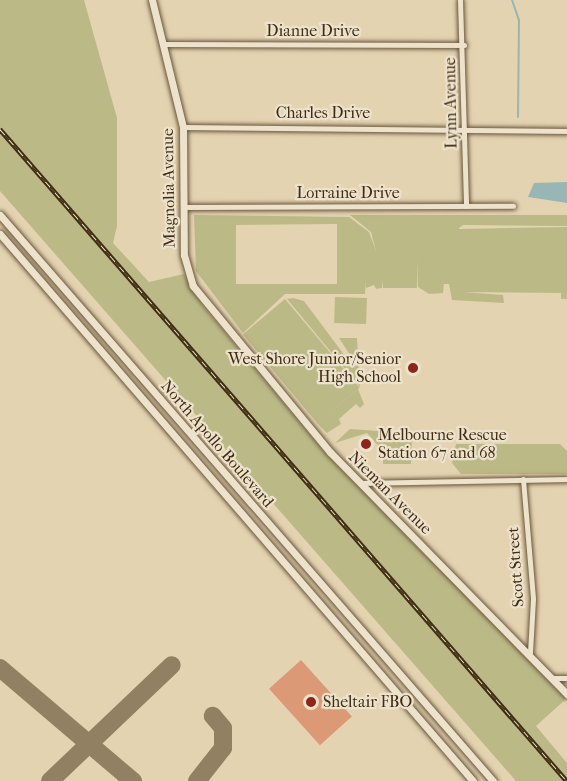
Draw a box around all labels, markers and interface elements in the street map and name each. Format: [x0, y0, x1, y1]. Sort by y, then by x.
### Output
street label: Dianne Drive [266, 21, 360, 41]
street label: Lynn Avenue [441, 57, 461, 149]
street label: Charles Drive [276, 103, 370, 123]
street label: Magnolia Avenue [158, 128, 180, 248]
street label: Lorraine Drive [296, 183, 400, 203]
place label: West Shore Junior/Senior High School [228, 349, 401, 387]
marker: West Shore Junior/Senior High School [406, 361, 420, 375]
street label: North Apollo Boulevard [157, 376, 277, 512]
place label: Melbourne Rescue Station 67 and 68 [378, 425, 507, 463]
marker: Melbourne Rescue Station 67 and 68 [359, 437, 373, 451]
street label: Nieman Avenue [344, 447, 436, 539]
street label: Scott Street [504, 526, 528, 608]
place label: Sheltair FBO [323, 692, 412, 712]
marker: Sheltair FBO [304, 695, 318, 709]

